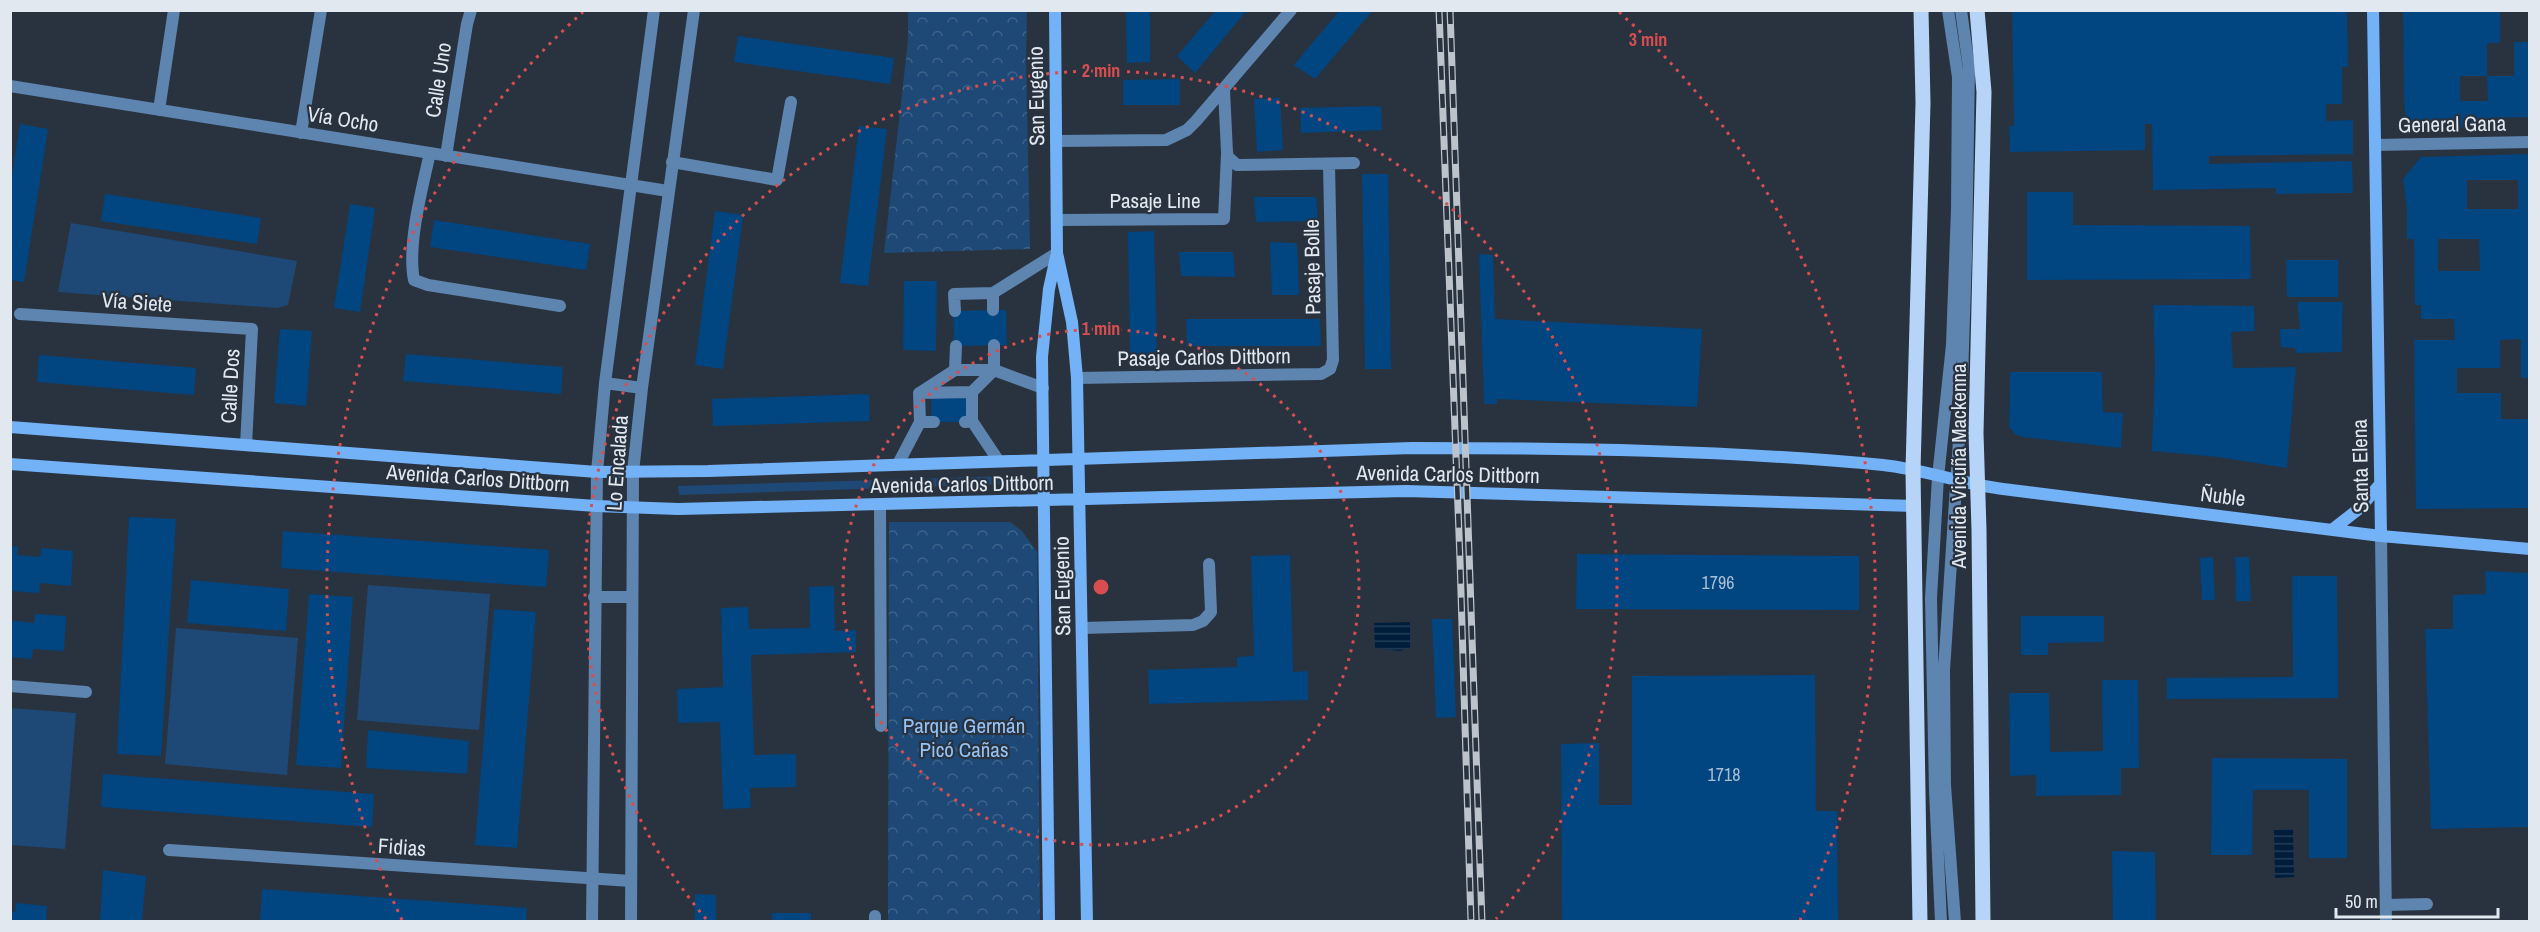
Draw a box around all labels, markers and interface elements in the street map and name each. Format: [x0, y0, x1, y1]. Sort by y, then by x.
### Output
text: 3 min [1629, 27, 1667, 52]
street label: Calle Uno [418, 40, 458, 120]
street label: San Eugenio [1021, 46, 1051, 146]
text: 2 min [1082, 58, 1120, 83]
street label: Vía Ocho [305, 99, 381, 139]
street label: General Gana [2398, 109, 2507, 139]
street label: Pasaje Line [1110, 186, 1200, 215]
street label: Pasaje Bolle [1297, 219, 1327, 315]
street label: Vía Siete [101, 285, 173, 319]
text: 1 min [1082, 316, 1120, 341]
street label: Pasaje Carlos Dittborn [1117, 341, 1291, 373]
street label: Calle Dos [214, 348, 246, 424]
street label: Avenida Vicuña Mackenna [1944, 363, 1973, 570]
street label: Lo Encalada [599, 414, 635, 512]
street label: Santa Elena [2345, 418, 2375, 513]
street label: Avenida Carlos Dittborn [384, 457, 571, 499]
street label: Avenida Carlos Dittborn [1355, 458, 1540, 490]
street label: Avenida Carlos Dittborn [869, 468, 1054, 500]
street label: Ñuble [2199, 479, 2247, 513]
street label: San Eugenio [1047, 536, 1077, 636]
house number: 1796 [1702, 570, 1734, 595]
centre of rings [1091, 577, 1111, 597]
park label: Parque Germán Picó Cañas [903, 711, 1025, 764]
house number: 1718 [1708, 762, 1740, 787]
street label: Fidias [377, 831, 427, 863]
scale bar [2336, 881, 2498, 919]
text: 50 m [2345, 889, 2378, 914]

